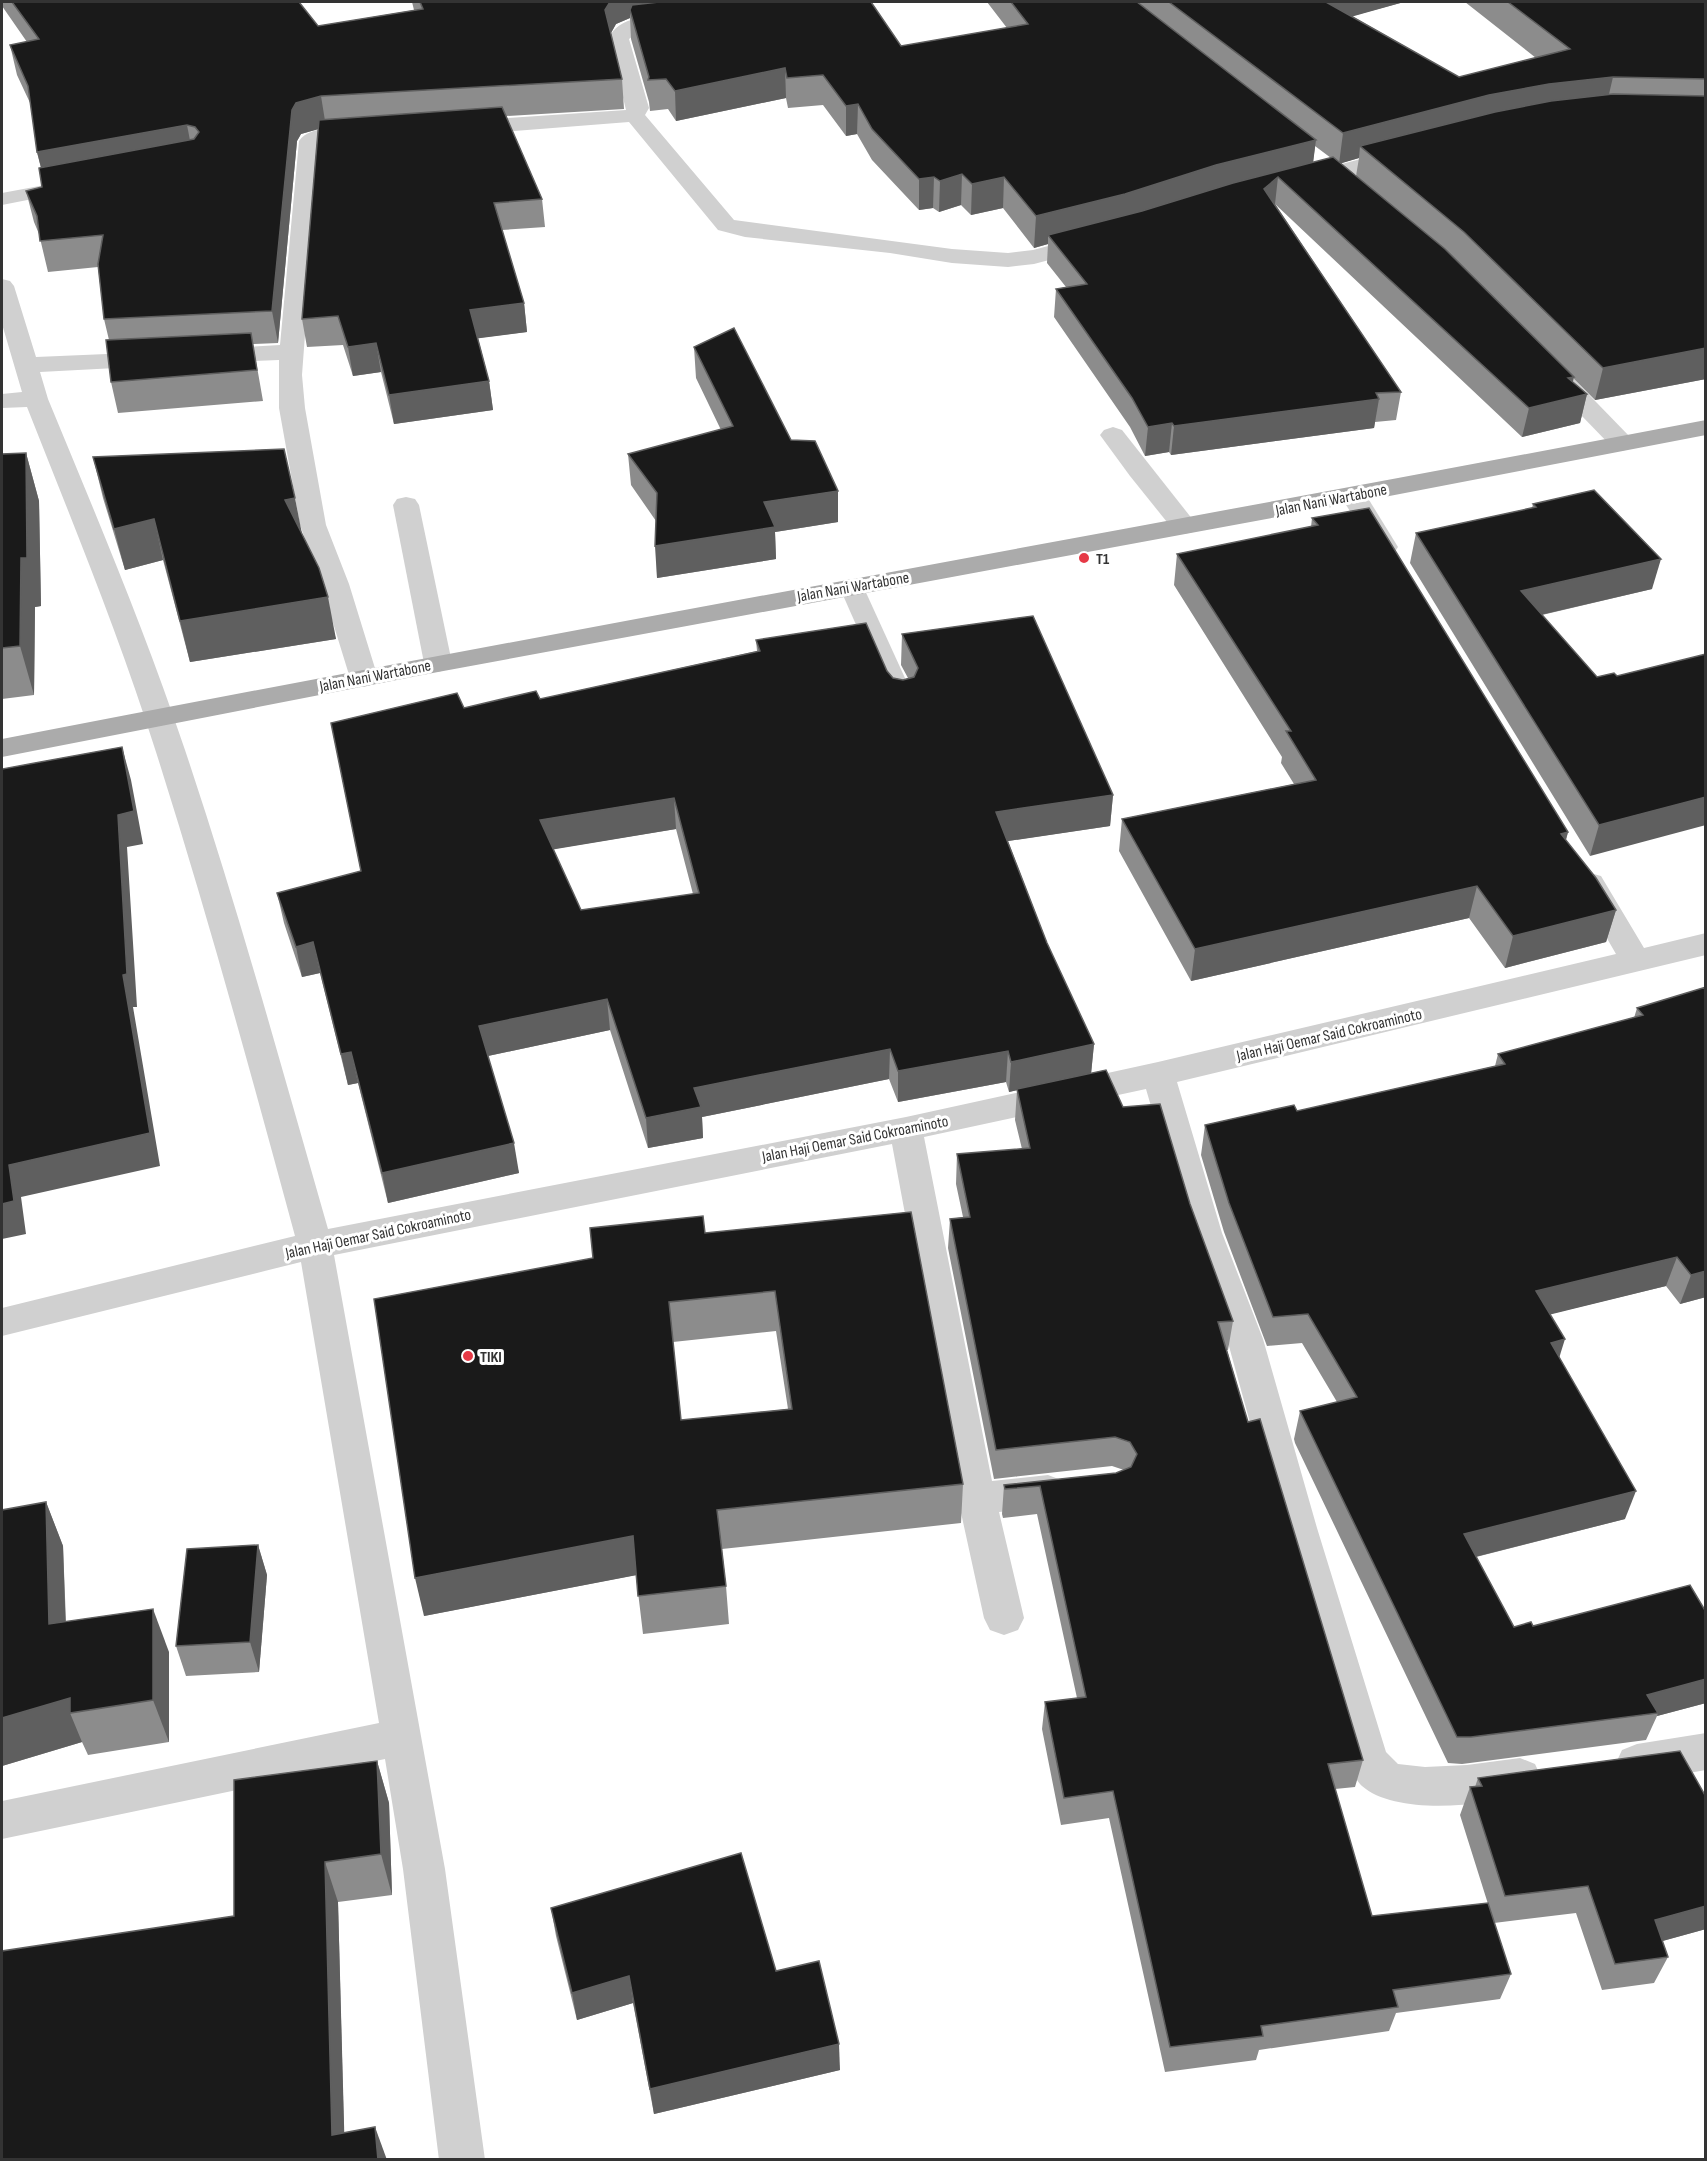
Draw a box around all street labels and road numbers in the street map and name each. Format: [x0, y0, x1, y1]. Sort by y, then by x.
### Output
street label: Jalan Nani Wartabone [1273, 480, 1389, 521]
street label: Jalan Nani Wartabone [795, 568, 911, 607]
street label: Jalan Nani Wartabone [317, 656, 433, 697]
street label: Jalan Haji Oemar Said Cokroaminoto [1234, 1005, 1424, 1066]
street label: Jalan Haji Oemar Said Cokroaminoto [760, 1112, 950, 1167]
street label: Jalan Haji Oemar Said Cokroaminoto [283, 1205, 473, 1264]

